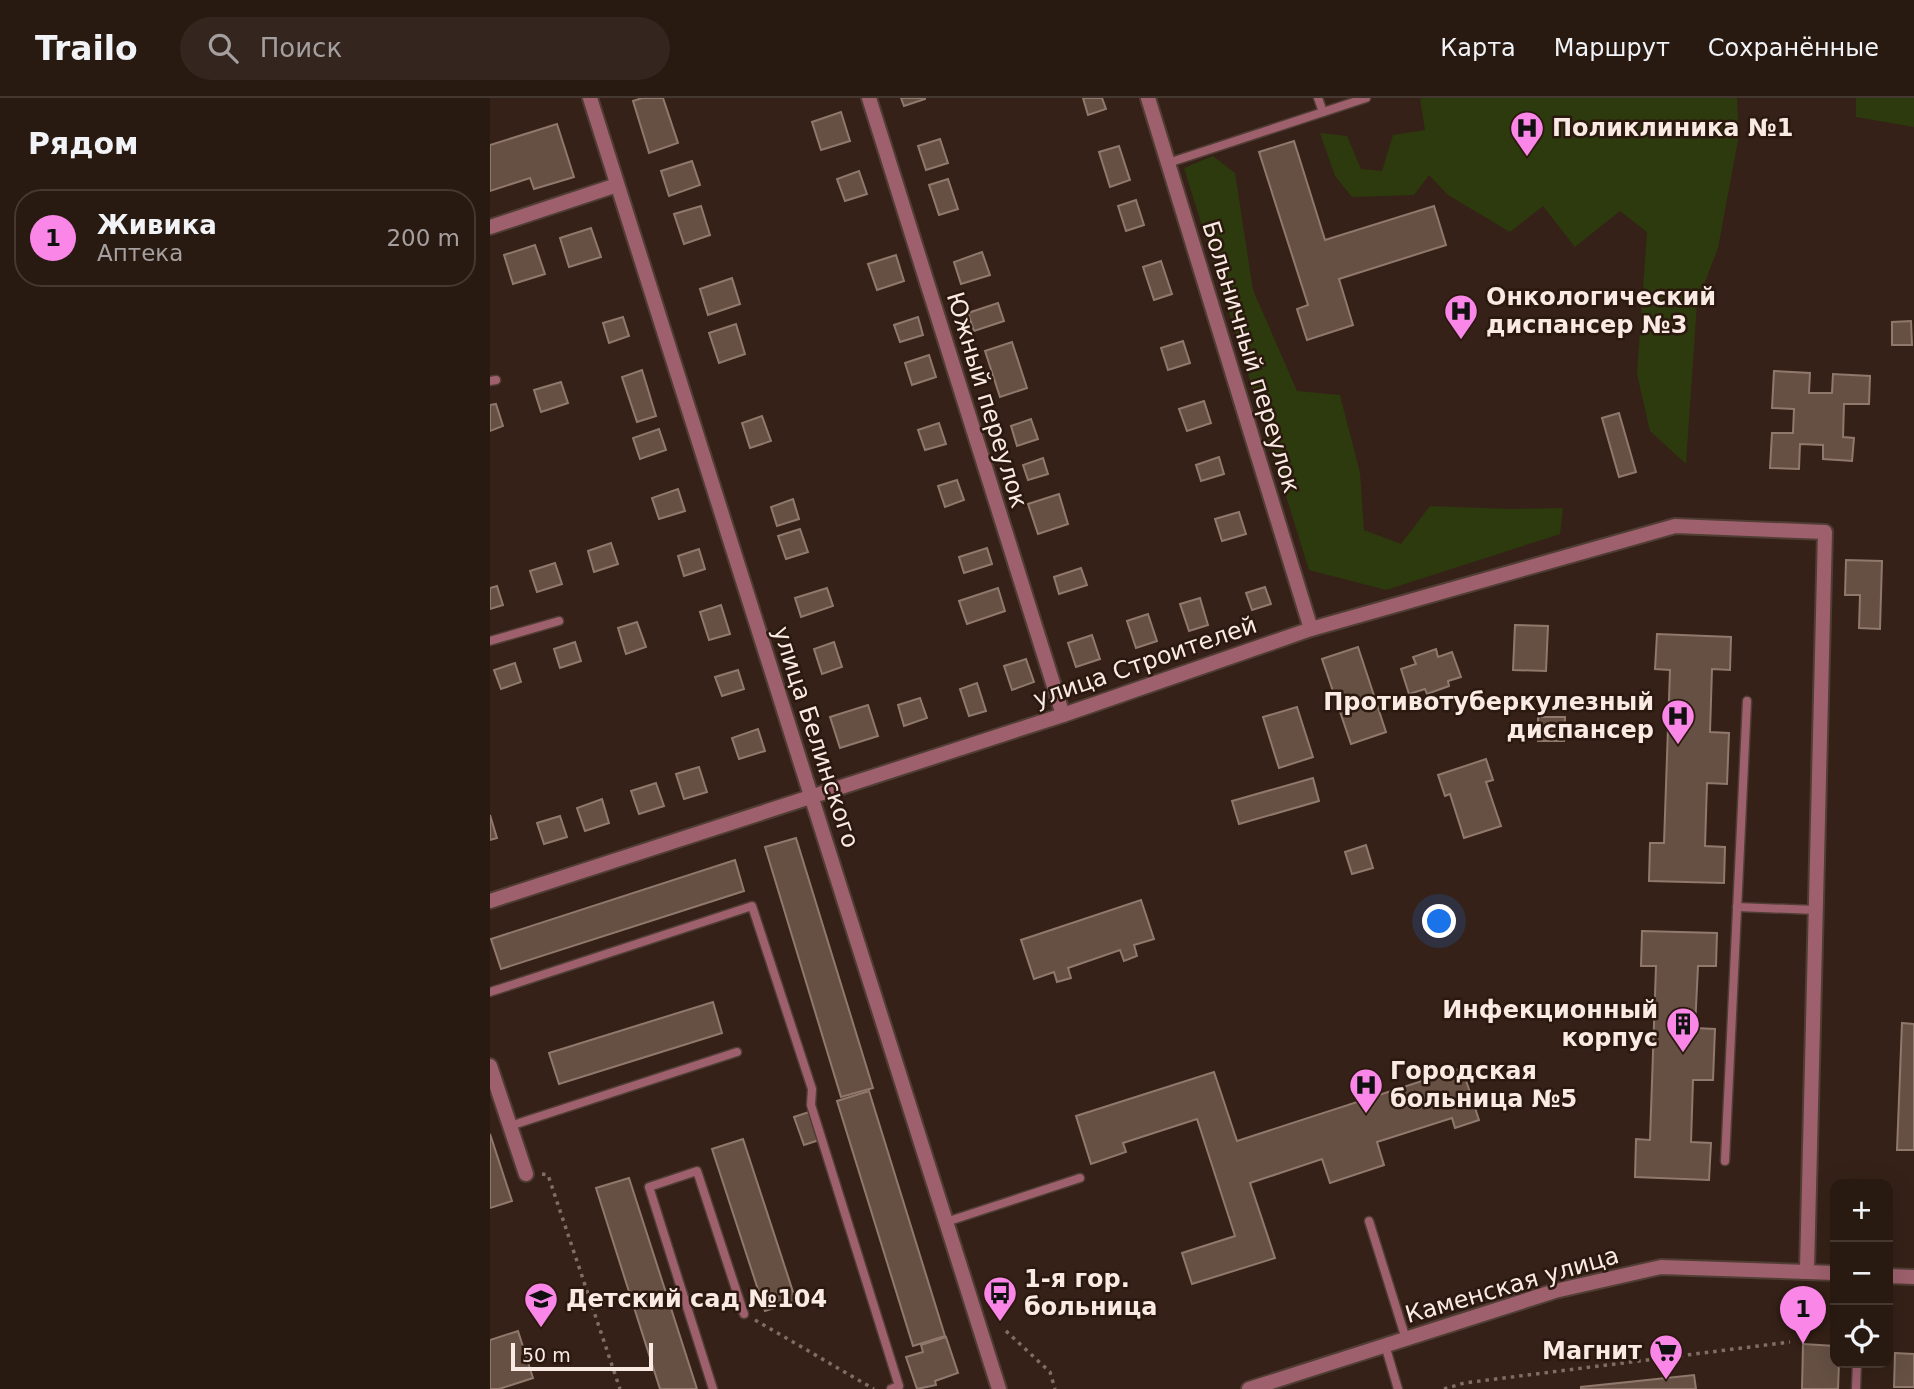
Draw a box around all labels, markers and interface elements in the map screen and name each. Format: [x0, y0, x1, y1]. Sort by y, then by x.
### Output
search box [180, 17, 670, 80]
text: Trailo [35, 29, 138, 68]
icon: search [204, 29, 242, 67]
text: Поиск [260, 33, 342, 63]
text: Карта [1440, 34, 1516, 62]
text: Маршрут [1554, 34, 1670, 62]
text: Сохранённые [1708, 34, 1879, 62]
hospital icon: Поликлиника №1 [1508, 109, 1546, 158]
place label: Поликлиника №1 [1552, 114, 1793, 142]
text: Рядом [28, 126, 139, 161]
text: Живика [97, 210, 217, 240]
street label: Больничный переулок [1196, 218, 1306, 496]
text: 1 [45, 225, 61, 251]
text: 200 m [386, 225, 460, 251]
text: Аптека [97, 240, 183, 266]
place label: Онкологический диспансер №3 [1486, 283, 1716, 339]
street label: Южный переулок [941, 289, 1033, 511]
hospital icon: Онкологический диспансер №3 [1442, 292, 1480, 341]
street label: улица Строителей [1030, 611, 1260, 713]
street label: улица Белинского [767, 623, 865, 851]
place label: Противотуберкулезный диспансер [1323, 688, 1654, 744]
hospital icon: Противотуберкулезный диспансер [1659, 697, 1697, 746]
your location [1422, 904, 1456, 938]
place label: Инфекционный корпус [1442, 996, 1658, 1052]
building icon: Инфекционный корпус [1664, 1005, 1702, 1054]
place label: Городская больница №5 [1390, 1057, 1577, 1113]
hospital icon: Городская больница №5 [1347, 1066, 1385, 1115]
map controls [1830, 1179, 1893, 1368]
button: + [1830, 1179, 1893, 1242]
street label: Каменская улица [1402, 1241, 1622, 1329]
button: − [1830, 1242, 1893, 1305]
place label: 1-я гор. больница [1024, 1265, 1157, 1321]
bus stop icon: 1-я гор. больница [981, 1274, 1019, 1323]
school or university icon: Детский сад №104 [522, 1280, 560, 1329]
place label: Детский сад №104 [566, 1285, 827, 1313]
pin: 1 [1780, 1286, 1826, 1344]
button: locate [1830, 1305, 1893, 1368]
supermarket icon: Магнит [1647, 1332, 1685, 1381]
place label: Магнит [1542, 1337, 1642, 1365]
scale bar [511, 1340, 653, 1372]
text: 50 m [522, 1344, 571, 1366]

